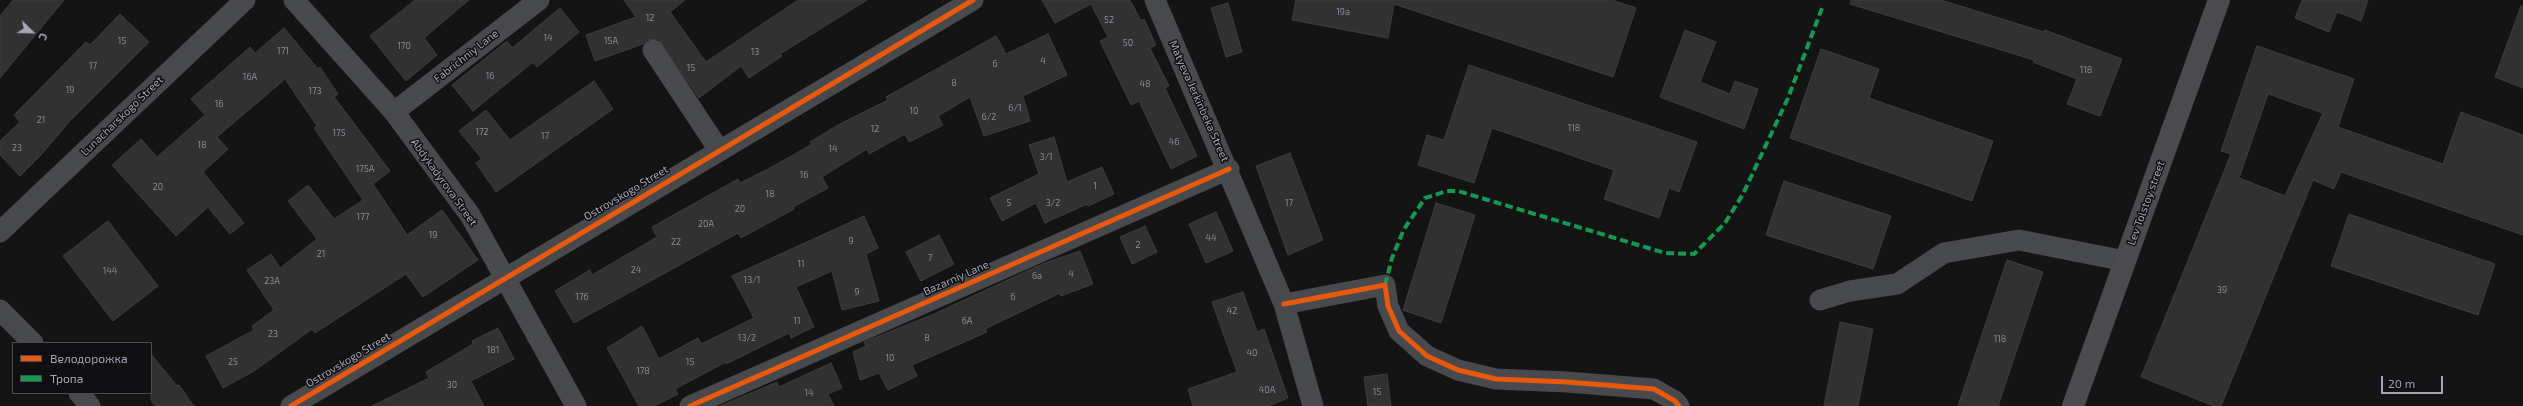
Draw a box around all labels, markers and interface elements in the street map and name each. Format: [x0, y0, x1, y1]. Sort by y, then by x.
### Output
house number: 19a [1336, 7, 1350, 17]
north arrow [12, 12, 52, 52]
house number: 12 [646, 13, 654, 23]
house number: 52 [1104, 15, 1114, 25]
street label: Fabrichniy Lane [431, 27, 501, 85]
text: С [36, 31, 51, 42]
house number: 14 [543, 33, 553, 43]
house number: 15 [118, 36, 126, 46]
house number: 15А [604, 36, 618, 46]
house number: 50 [1123, 38, 1133, 48]
street label: Matyeva Jerkinbeka Street [1166, 38, 1232, 164]
house number: 170 [397, 41, 411, 51]
house number: 171 [277, 46, 289, 56]
house number: 13 [751, 47, 759, 57]
house number: 4 [1040, 56, 1046, 66]
house number: 6 [992, 59, 998, 69]
house number: 17 [89, 61, 97, 71]
house number: 15 [687, 63, 695, 73]
house number: 118 [2080, 65, 2092, 75]
house number: 16 [486, 71, 494, 81]
house number: 16А [243, 72, 257, 82]
street label: Lunacharskogo Street [78, 73, 166, 159]
house number: 8 [951, 78, 957, 88]
house number: 48 [1140, 79, 1150, 89]
house number: 19 [66, 85, 74, 95]
house number: 173 [308, 86, 322, 96]
house number: 16 [215, 99, 223, 109]
house number: 6/1 [1008, 103, 1022, 113]
house number: 10 [909, 106, 919, 116]
house number: 6/2 [982, 112, 996, 122]
house number: 21 [37, 115, 45, 125]
house number: 118 [1568, 123, 1580, 133]
house number: 12 [871, 124, 879, 134]
house number: 172 [475, 127, 489, 137]
house number: 175 [332, 128, 346, 138]
house number: 17 [541, 131, 549, 141]
street label: Abdykadyrova Street [408, 136, 480, 228]
house number: 46 [1169, 137, 1179, 147]
house number: 18 [197, 140, 207, 150]
house number: 23 [12, 143, 22, 153]
house number: 14 [828, 144, 838, 154]
house number: 3/1 [1039, 152, 1053, 162]
street label: Lev Tolstoy street [2125, 159, 2167, 247]
street label: Ostrovskogo Street [581, 163, 671, 223]
house number: 175А [356, 164, 374, 174]
house number: 16 [800, 170, 808, 180]
house number: 1 [1093, 181, 1097, 191]
house number: 20 [153, 182, 163, 192]
house number: 18 [765, 189, 775, 199]
house number: 5 [1007, 198, 1011, 208]
house number: 3/2 [1046, 198, 1060, 208]
house number: 17 [1285, 198, 1293, 208]
house number: 20 [735, 204, 745, 214]
house number: 177 [357, 212, 369, 222]
house number: 20А [698, 219, 714, 229]
house number: 19 [429, 230, 437, 240]
house number: 44 [1205, 233, 1217, 243]
house number: 9 [848, 236, 854, 246]
house number: 22 [671, 237, 681, 247]
house number: 2 [1135, 240, 1141, 250]
house number: 21 [317, 249, 325, 259]
house number: 7 [928, 253, 932, 263]
street label: Bazarniy Lane [921, 258, 991, 298]
house number: 11 [797, 259, 805, 269]
house number: 24 [631, 265, 641, 275]
house number: 144 [103, 266, 117, 276]
house number: 4 [1068, 269, 1074, 279]
house number: 6a [1032, 271, 1042, 281]
house number: 13/1 [744, 275, 760, 285]
house number: 23А [264, 276, 280, 286]
house number: 39 [2217, 285, 2227, 295]
house number: 9 [854, 287, 860, 297]
house number: 176 [575, 292, 589, 302]
house number: 6 [1010, 292, 1016, 302]
house number: 42 [1227, 306, 1237, 316]
house number: 11 [793, 316, 801, 326]
house number: 6А [962, 316, 972, 326]
house number: 23 [268, 329, 278, 339]
street label: Ostrovskogo Street [303, 330, 393, 390]
house number: 13/2 [738, 333, 756, 343]
house number: 8 [924, 333, 930, 343]
house number: 118 [1994, 334, 2006, 344]
legend [12, 342, 152, 394]
house number: 181 [487, 345, 499, 355]
house number: 40 [1247, 348, 1257, 358]
text: Велодорожка [50, 351, 128, 365]
house number: 10 [885, 353, 895, 363]
house number: 25 [228, 357, 238, 367]
house number: 15 [686, 357, 694, 367]
house number: 178 [636, 366, 650, 376]
scale bar [2383, 368, 2445, 394]
text: Тропа [50, 371, 83, 385]
text: 20 m [2388, 376, 2415, 390]
house number: 30 [447, 380, 457, 390]
house number: 40А [1259, 385, 1275, 395]
house number: 15 [1373, 387, 1381, 397]
house number: 14 [804, 388, 814, 398]

